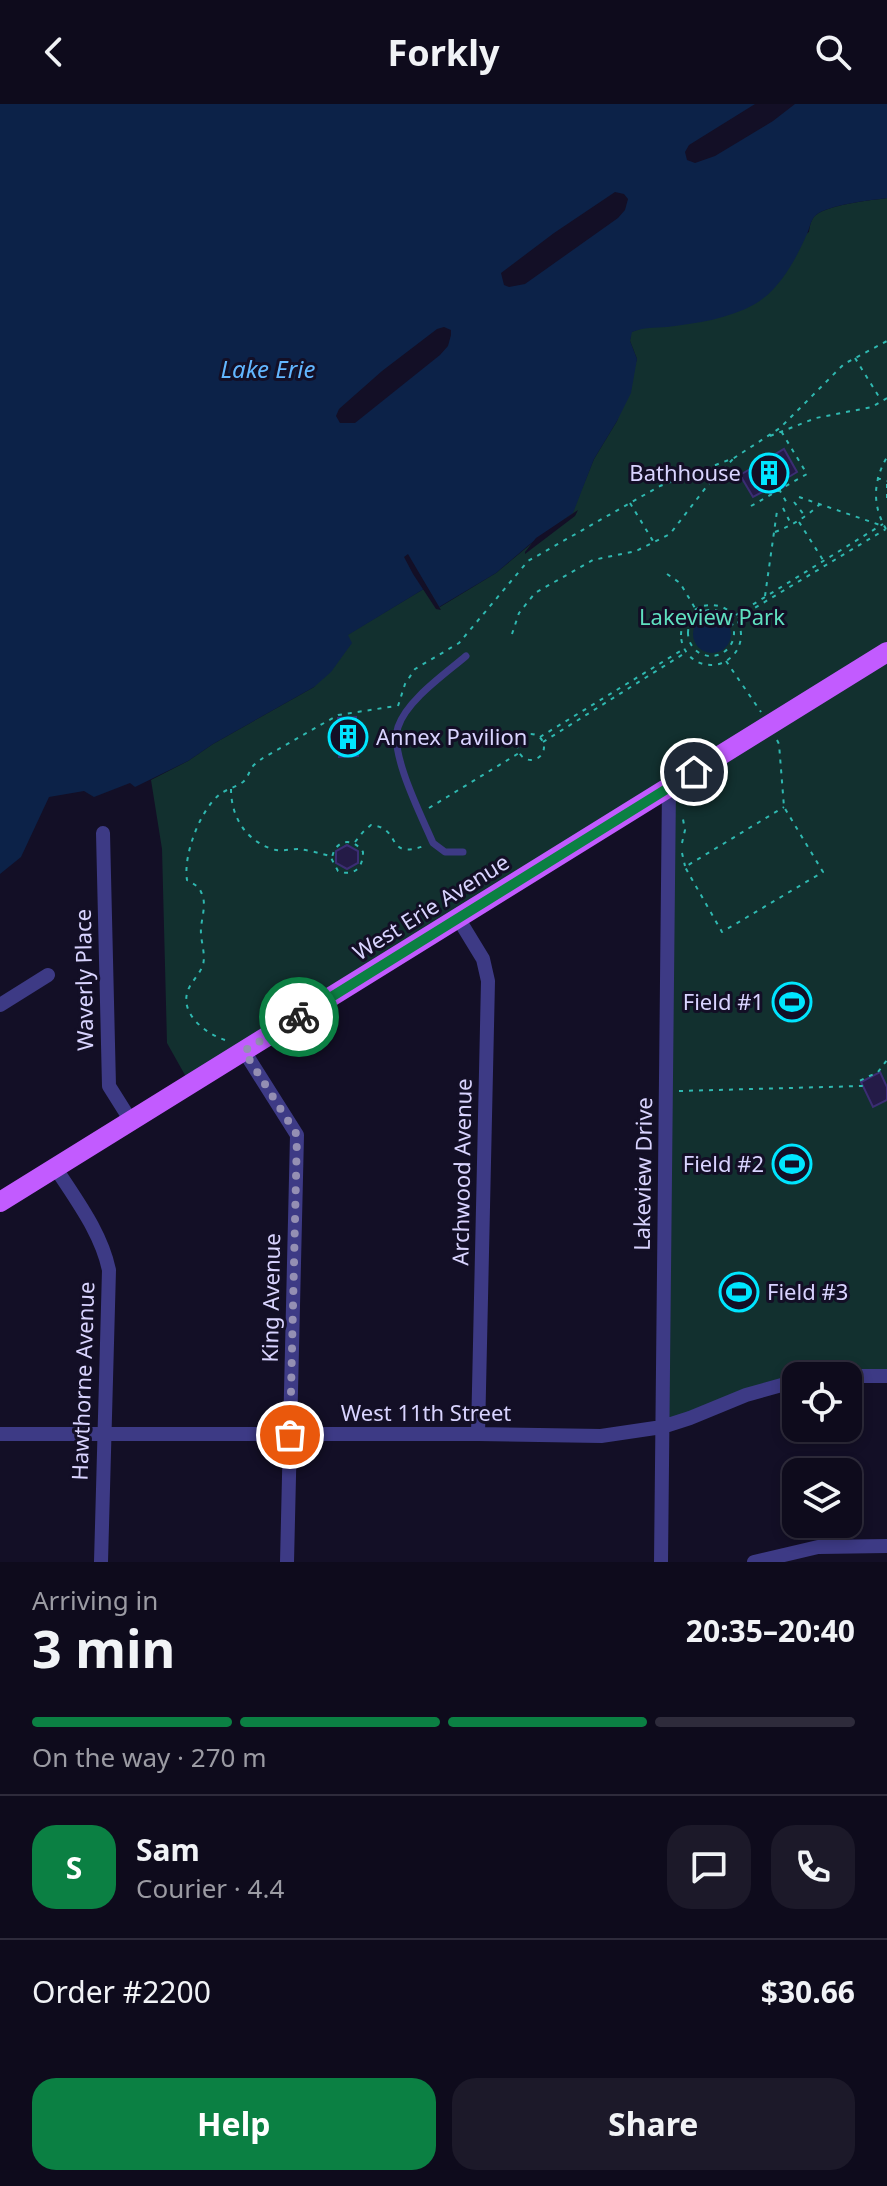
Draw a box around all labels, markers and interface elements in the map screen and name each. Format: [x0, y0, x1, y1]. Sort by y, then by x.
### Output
text: Forkly [388, 28, 499, 77]
icon: back [32, 30, 76, 74]
icon: search [811, 30, 855, 74]
water label: Lake Erie [221, 352, 315, 385]
building icon: Bathhouse [748, 452, 790, 494]
place label: Bathhouse [629, 457, 741, 487]
park label: Lakeview Park [639, 601, 785, 631]
building icon: Annex Pavilion [327, 716, 369, 758]
place label: Annex Pavilion [376, 721, 527, 751]
pin [660, 738, 728, 806]
icon: home [672, 750, 716, 794]
street label: West Erie Avenue [347, 846, 514, 966]
street label: Waverly Place [67, 909, 99, 1051]
courier [259, 977, 339, 1057]
sports icon: Field #1 [771, 981, 813, 1023]
place label: Field #1 [683, 986, 764, 1016]
icon: bike [277, 995, 321, 1039]
street label: Archwood Avenue [444, 1078, 478, 1266]
street label: Lakeview Drive [626, 1097, 658, 1251]
sports icon: Field #2 [771, 1143, 813, 1185]
place label: Field #2 [683, 1148, 764, 1178]
street label: King Avenue [254, 1233, 286, 1363]
sports icon: Field #3 [718, 1271, 760, 1313]
place label: Field #3 [767, 1276, 848, 1306]
street label: Hawthorne Avenue [64, 1281, 100, 1481]
map controls [782, 1362, 862, 1538]
button: locate [782, 1362, 862, 1442]
street label: West 11th Street [341, 1397, 511, 1427]
pin [256, 1401, 324, 1469]
icon: bag [268, 1413, 312, 1457]
button: layers [782, 1458, 862, 1538]
text: Arriving in [32, 1582, 158, 1618]
text: 20:35–20:40 [686, 1610, 855, 1651]
text: 3 min [32, 1612, 175, 1683]
text: On the way · 270 m [32, 1739, 266, 1775]
button: chat [667, 1825, 751, 1909]
button: phone [771, 1825, 855, 1909]
text: Sam [136, 1829, 200, 1870]
text: S [66, 1847, 82, 1888]
text: Courier · 4.4 [136, 1870, 284, 1906]
text: Order #2200 [32, 1971, 211, 2012]
text: $30.66 [761, 1971, 855, 2012]
button: Help [32, 2078, 436, 2170]
button: Share [452, 2078, 855, 2170]

